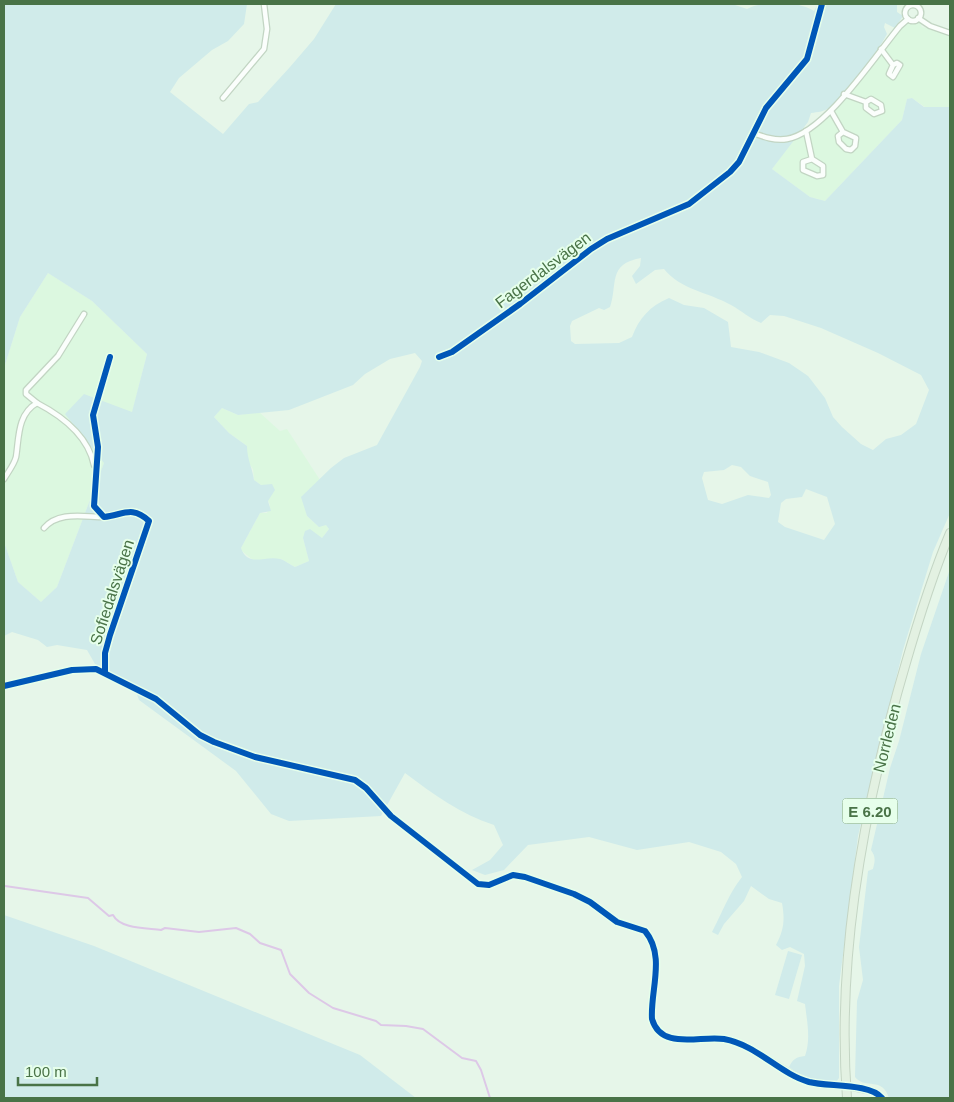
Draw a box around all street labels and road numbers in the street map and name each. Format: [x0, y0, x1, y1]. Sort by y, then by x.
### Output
street label: Fagerdalsvägen [492, 229, 594, 311]
street label: Sofiedalsvägen [87, 537, 137, 647]
street label: Norrleden [870, 702, 904, 774]
road number: E 6.20 [842, 798, 898, 824]

